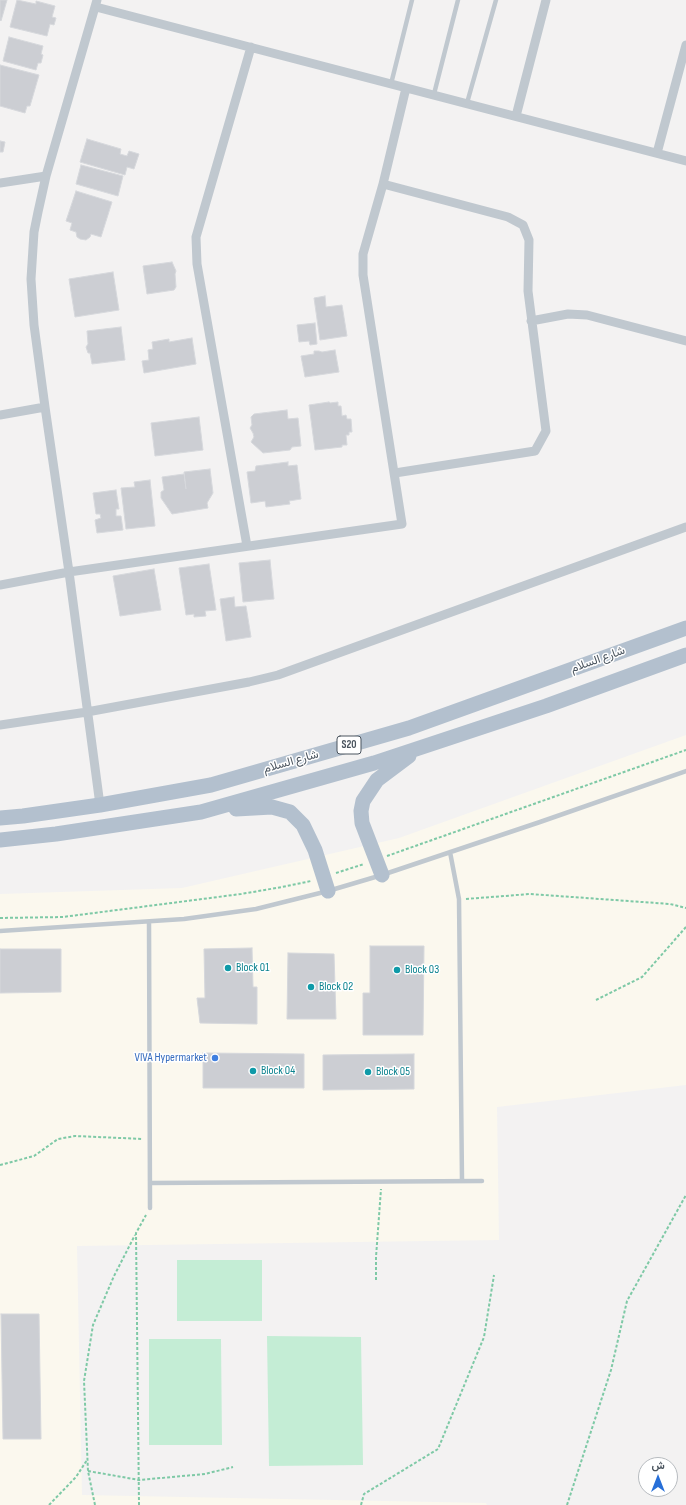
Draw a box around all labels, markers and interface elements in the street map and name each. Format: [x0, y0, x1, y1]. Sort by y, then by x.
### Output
street label: شارع السلام [569, 644, 627, 676]
road number: S20 [337, 736, 361, 754]
street label: شارع السلام [262, 747, 320, 777]
place label: Block 01 [236, 961, 269, 975]
marker: Block 01 [223, 963, 233, 973]
place label: Block 03 [405, 963, 439, 977]
marker: Block 03 [392, 965, 402, 975]
place label: Block 02 [319, 980, 353, 994]
marker: Block 02 [306, 982, 316, 992]
place label: VIVA Hypermarket [135, 1051, 207, 1065]
marker: VIVA Hypermarket [210, 1053, 220, 1063]
place label: Block 04 [261, 1064, 295, 1078]
place label: Block 05 [376, 1065, 410, 1079]
marker: Block 04 [248, 1066, 258, 1076]
marker: Block 05 [363, 1067, 373, 1077]
north arrow [638, 1457, 678, 1497]
text: ش [651, 1459, 665, 1472]

